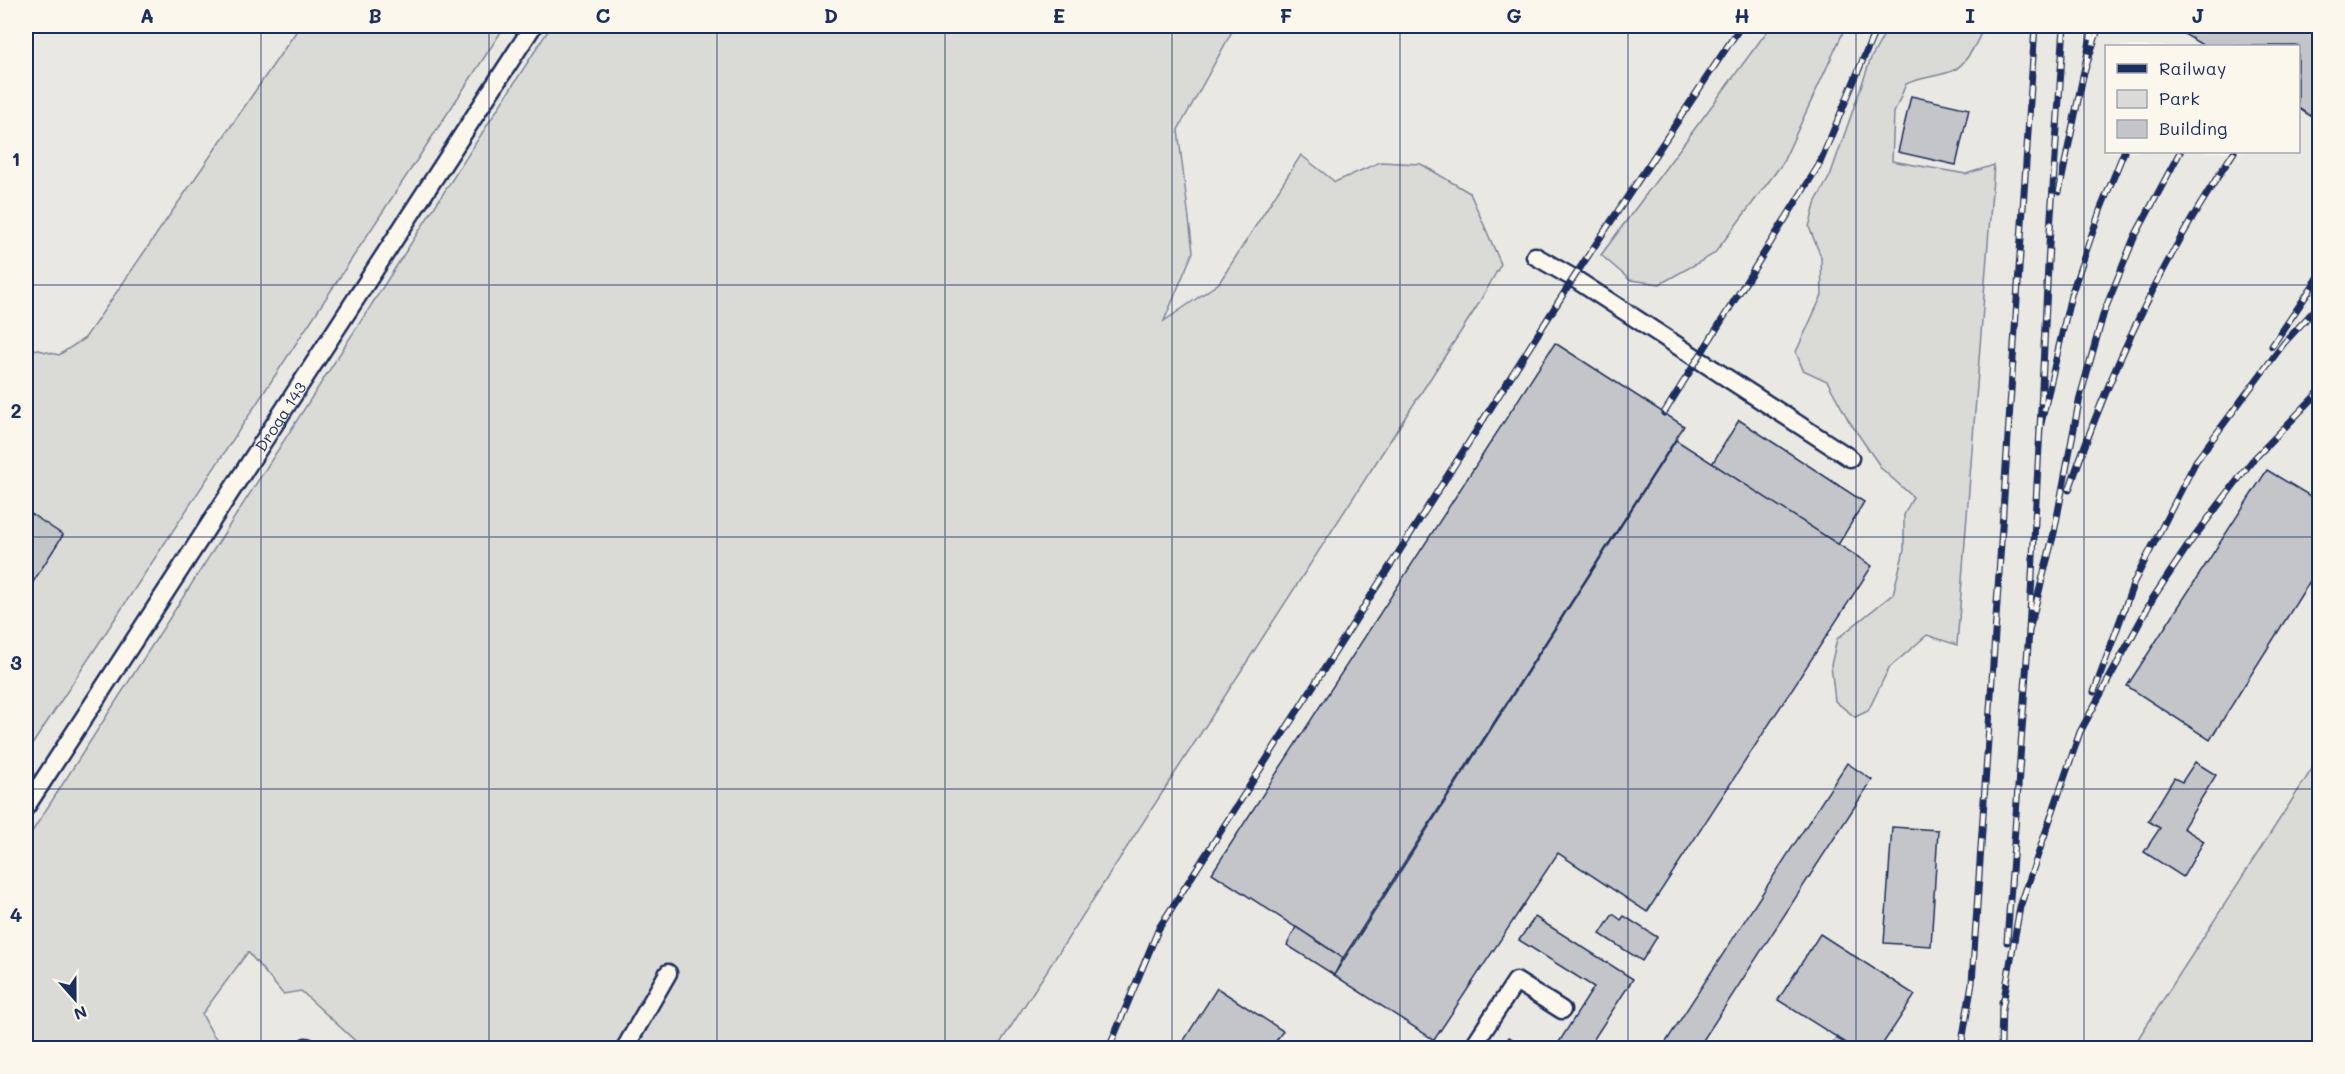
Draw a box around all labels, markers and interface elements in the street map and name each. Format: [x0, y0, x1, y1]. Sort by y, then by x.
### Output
text: A [140, 2, 154, 28]
text: B [368, 2, 382, 28]
text: C [596, 2, 611, 28]
text: D [824, 2, 838, 28]
text: E [1053, 2, 1065, 28]
text: F [1280, 2, 1293, 28]
text: G [1506, 2, 1522, 28]
text: H [1734, 2, 1750, 28]
text: I [1965, 2, 1975, 28]
text: J [2191, 2, 2205, 28]
legend [2105, 45, 2300, 153]
text: Railway [2159, 56, 2226, 80]
text: Park [2159, 86, 2200, 110]
text: Building [2159, 116, 2227, 140]
text: 1 [12, 145, 20, 171]
street label: Droga 143 [249, 377, 310, 455]
text: 2 [10, 397, 22, 423]
text: 3 [10, 649, 22, 675]
text: 4 [10, 901, 23, 927]
north arrow [45, 969, 105, 1029]
text: N [71, 1001, 90, 1025]

